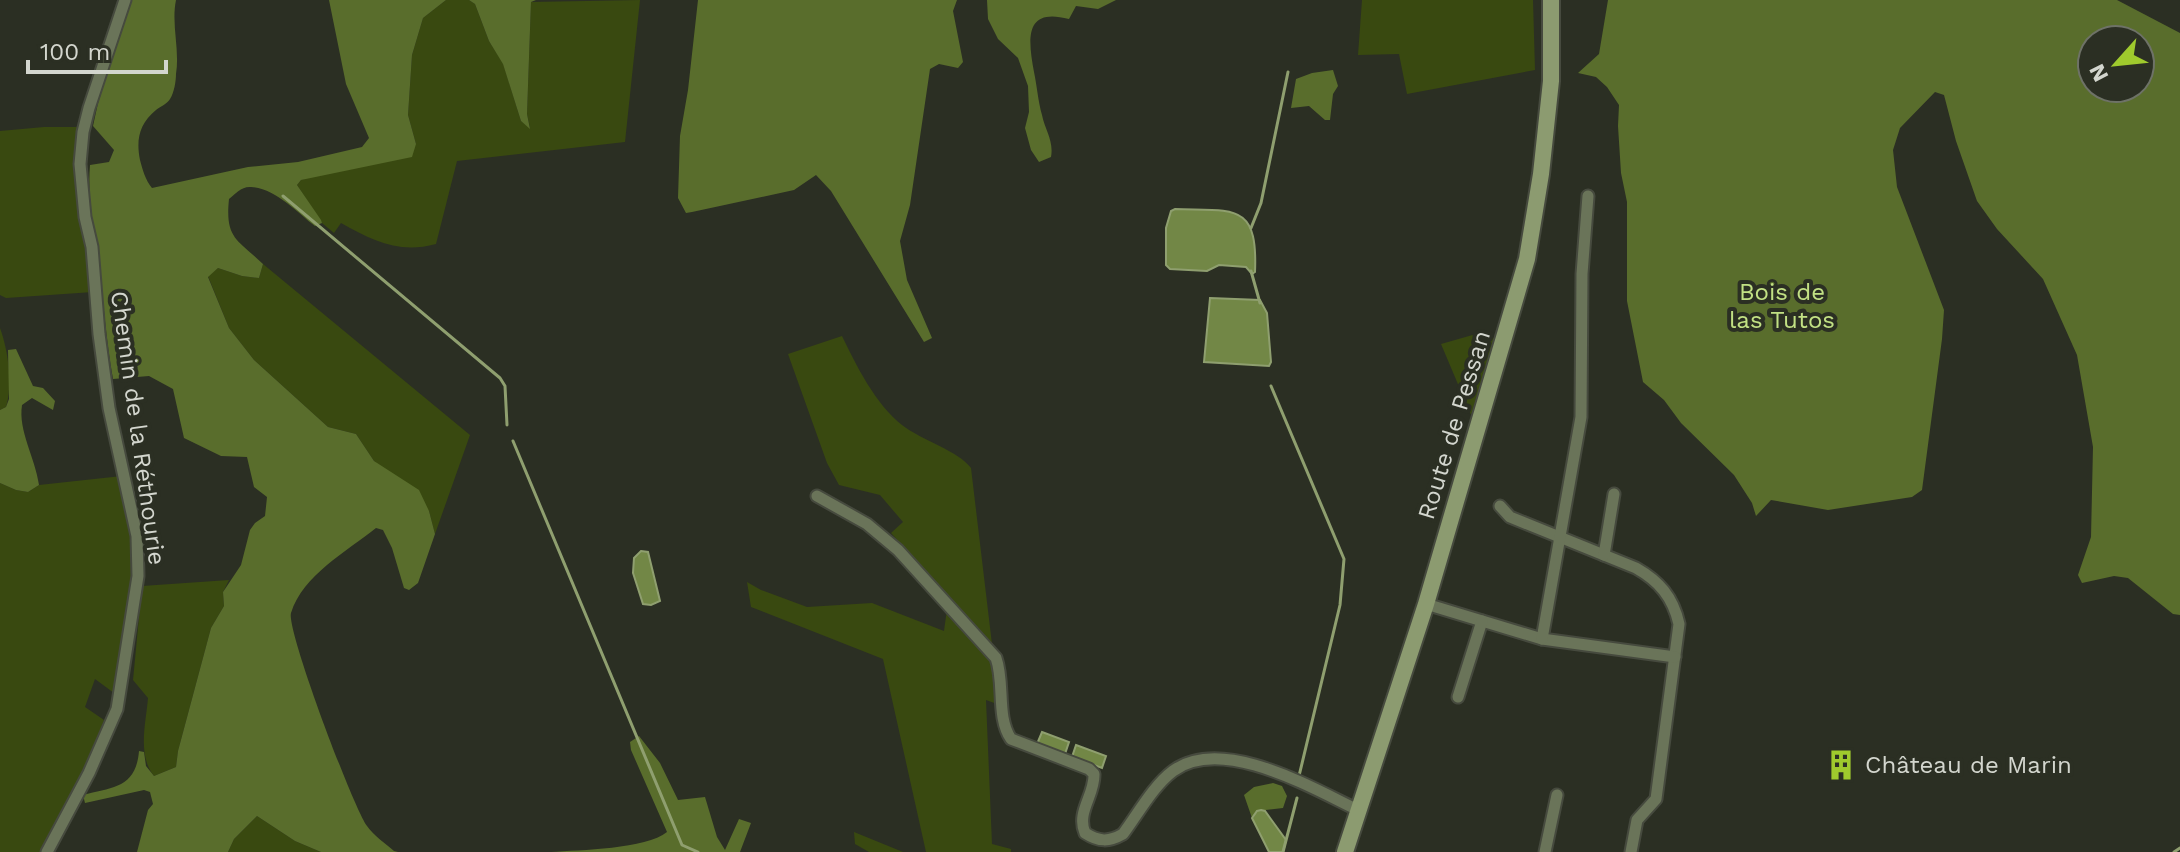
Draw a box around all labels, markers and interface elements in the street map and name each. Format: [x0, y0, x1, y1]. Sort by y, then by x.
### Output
scale bar [28, 24, 166, 74]
north arrow [2076, 24, 2156, 104]
text: 100 m [40, 38, 110, 66]
text: N [2084, 60, 2113, 86]
park label: Bois de las Tutos [1729, 278, 1835, 334]
street label: Chemin de la Réthourie [105, 289, 171, 567]
street label: Route de Pessan [1412, 327, 1496, 523]
building icon: Château de Marin [1824, 748, 1858, 782]
place label: Château de Marin [1865, 751, 2072, 779]

